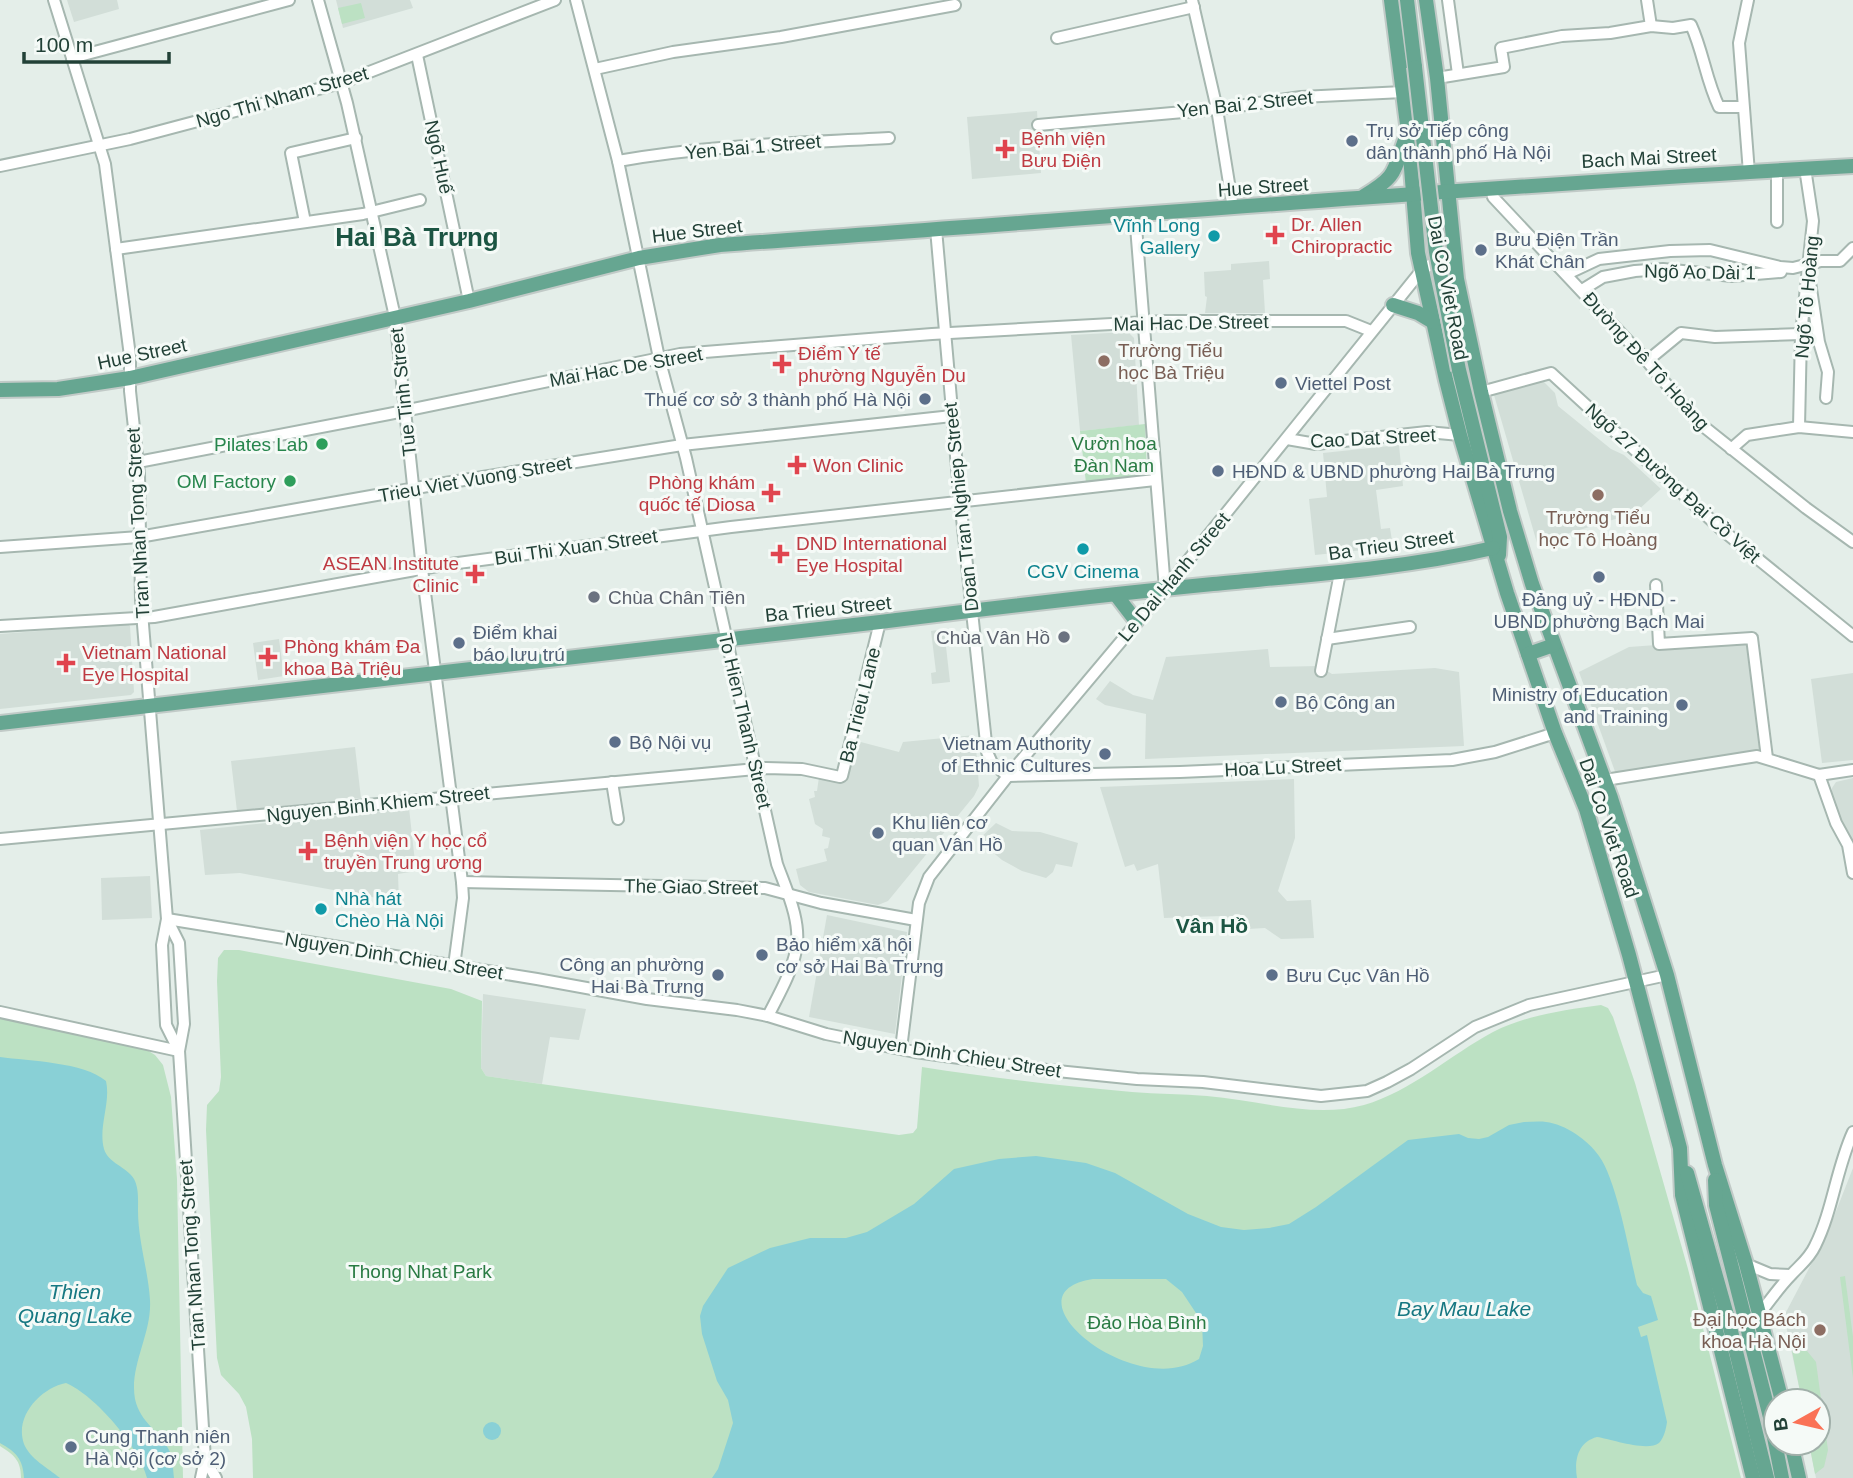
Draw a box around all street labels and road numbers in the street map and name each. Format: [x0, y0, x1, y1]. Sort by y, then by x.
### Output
street label: Ngo Thi Nham Street [193, 62, 371, 132]
street label: Yen Bai 2 Street [1176, 86, 1315, 122]
street label: Ngõ Huế [421, 118, 457, 196]
street label: Yen Bai 1 Street [684, 131, 823, 163]
street label: Bach Mai Street [1581, 144, 1718, 172]
street label: Hue Street [1217, 173, 1310, 201]
street label: Dai Co Viet Road [1424, 214, 1472, 362]
street label: Hue Street [651, 215, 744, 247]
street label: Ngõ Tô Hoàng [1791, 235, 1823, 359]
street label: Ngõ Ao Dài 1 [1644, 261, 1756, 283]
street label: Đường Đê Tô Hoàng [1579, 288, 1713, 434]
street label: Mai Hac De Street [1113, 311, 1269, 335]
street label: Tue Tinh Street [386, 326, 420, 457]
street label: Hue Street [95, 334, 189, 374]
street label: Mai Hac De Street [548, 343, 705, 391]
street label: Ngõ 27 Đường Đại Cồ Việt [1581, 399, 1765, 567]
street label: Doan Tran Nghiep Street [939, 401, 982, 613]
street label: Cao Dat Street [1310, 424, 1437, 452]
street label: Tran Nhan Tong Street [122, 426, 153, 619]
street label: Trieu Viet Vuong Street [377, 452, 574, 506]
street label: Le Dai Hanh Street [1114, 508, 1234, 646]
street label: Bui Thi Xuan Street [493, 525, 660, 569]
street label: Ba Trieu Street [1327, 526, 1456, 564]
street label: Ba Trieu Street [764, 592, 893, 626]
street label: To Hien Thanh Street [715, 631, 776, 811]
street label: Ba Trieu Lane [836, 645, 884, 765]
street label: Hoa Lu Street [1224, 753, 1343, 781]
street label: Dai Co Viet Road [1575, 755, 1643, 901]
street label: Nguyen Binh Khiem Street [266, 782, 491, 826]
street label: The Giao Street [624, 875, 759, 899]
street label: Nguyen Dinh Chieu Street [283, 928, 505, 984]
street label: Nguyen Dinh Chieu Street [841, 1026, 1063, 1082]
street label: Tran Nhan Tong Street [175, 1158, 209, 1351]

